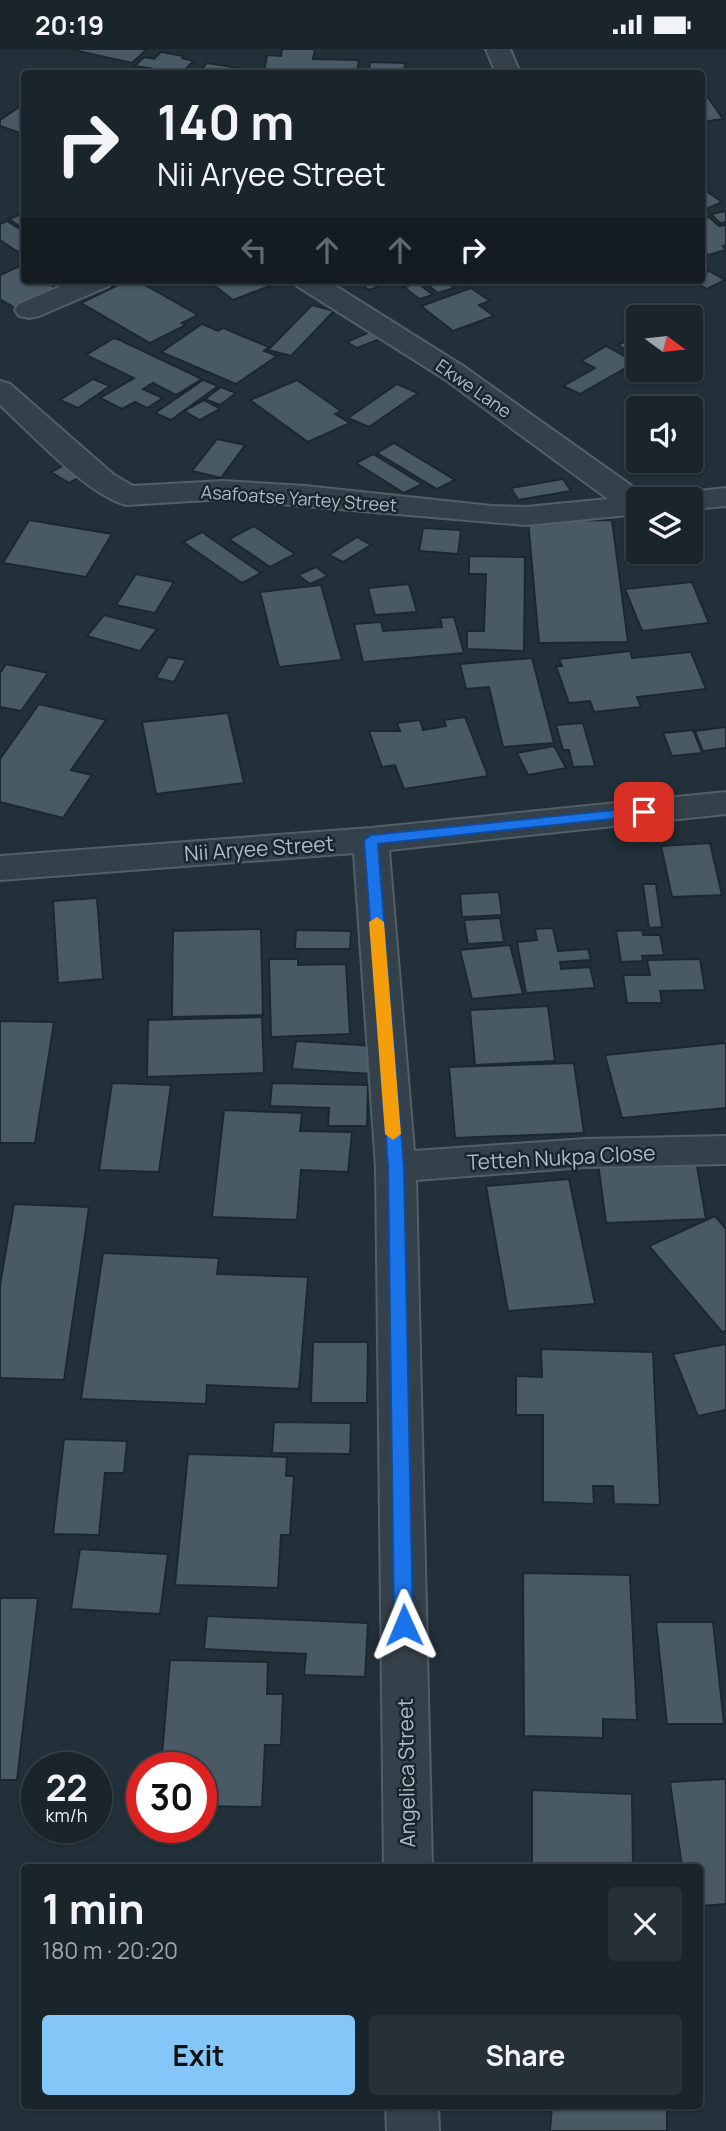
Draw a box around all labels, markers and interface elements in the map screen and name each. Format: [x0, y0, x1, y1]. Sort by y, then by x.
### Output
text: 20:19 [35, 7, 104, 43]
text: 140 m [157, 88, 294, 155]
icon: right [42, 98, 133, 189]
text: Nii Aryee Street [157, 152, 386, 196]
icon: left [235, 231, 273, 269]
icon: ahead [308, 231, 346, 269]
icon: ahead [381, 231, 419, 269]
icon: right [454, 231, 492, 269]
north arrow [626, 305, 704, 381]
map controls [626, 305, 703, 564]
street label: Ekwe Lane [431, 353, 517, 423]
button: sound [626, 396, 703, 473]
street label: Asafoatse Yartey Street [200, 479, 398, 517]
button: layers [626, 487, 703, 564]
pin [614, 782, 674, 842]
icon: arrive [625, 793, 663, 831]
street label: Nii Aryee Street [183, 829, 335, 867]
street label: Tetteh Nukpa Close [466, 1138, 656, 1176]
position arrow [367, 1588, 441, 1662]
street label: Angelica Street [391, 1698, 421, 1848]
speed limit sign: 30 [126, 1752, 217, 1843]
text: 22 [46, 1764, 87, 1812]
text: km/h [46, 1803, 87, 1827]
text: 1 min [42, 1879, 145, 1937]
button: close [608, 1887, 682, 1961]
text: 180 m · 20:20 [42, 1934, 178, 1966]
button: Exit [42, 2015, 355, 2095]
button: Share [369, 2015, 682, 2095]

